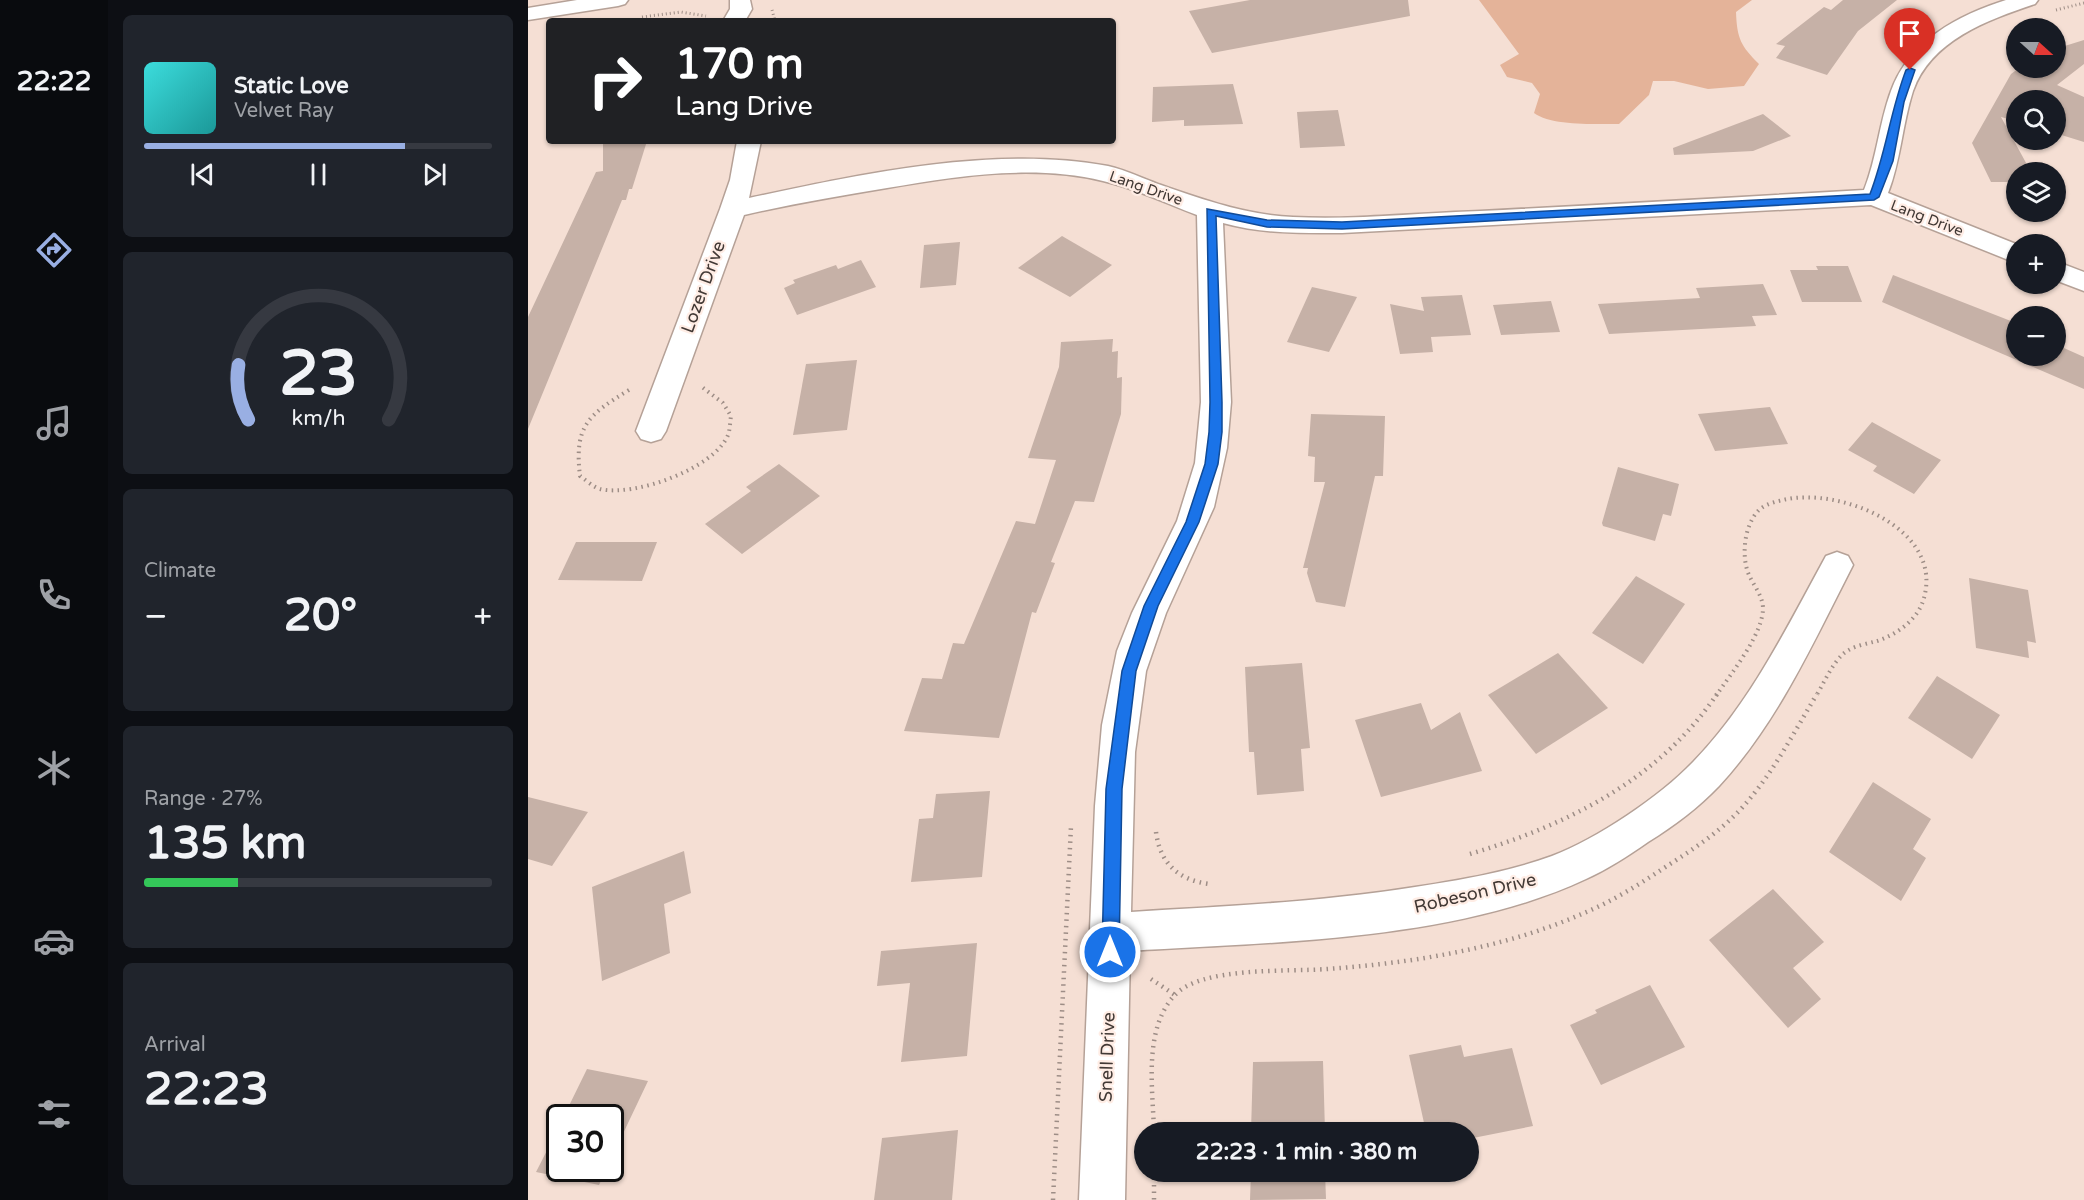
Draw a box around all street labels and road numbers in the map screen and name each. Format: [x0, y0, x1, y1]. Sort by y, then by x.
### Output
street label: Lang Drive [1107, 167, 1185, 209]
street label: Lang Drive [1888, 196, 1966, 240]
street label: Lozer Drive [676, 238, 730, 336]
street label: Robeson Drive [1412, 868, 1538, 918]
street label: Snell Drive [1094, 1012, 1120, 1102]

